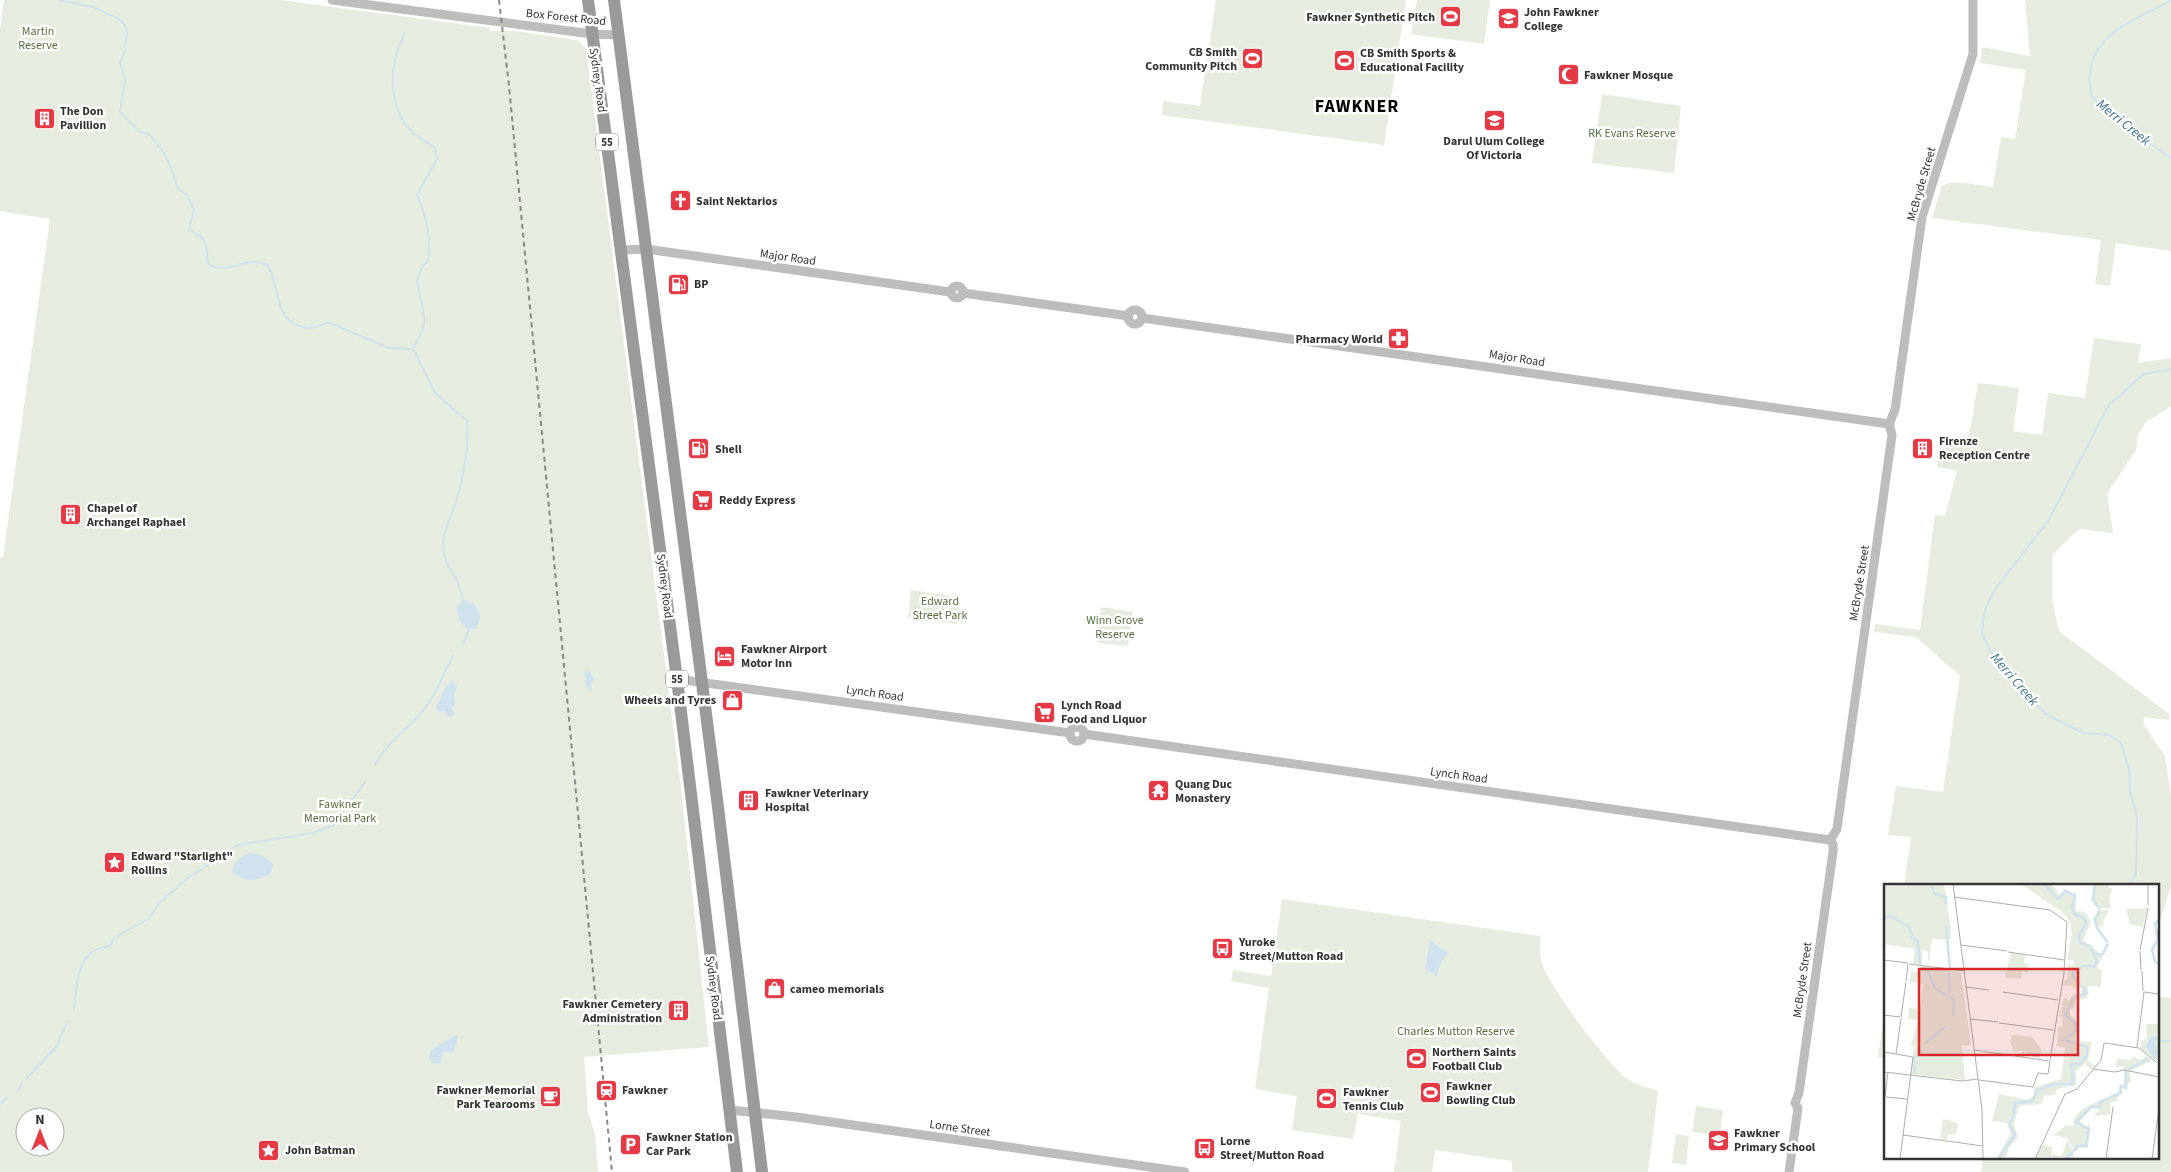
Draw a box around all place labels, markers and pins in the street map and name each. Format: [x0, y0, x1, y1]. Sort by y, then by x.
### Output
place label: John Fawkner College [1524, 4, 1599, 35]
sports icon: Fawkner Synthetic Pitch [1439, 5, 1463, 29]
school or university icon: John Fawkner College [1496, 7, 1520, 31]
place label: Fawkner Synthetic Pitch [1306, 9, 1435, 26]
place label: CB Smith Community Pitch [1145, 44, 1237, 75]
place label: CB Smith Sports & Educational Facility [1360, 45, 1465, 76]
sports icon: CB Smith Community Pitch [1241, 47, 1265, 71]
sports icon: CB Smith Sports & Educational Facility [1332, 48, 1356, 72]
mosque icon: Fawkner Mosque [1556, 63, 1580, 87]
place label: Fawkner Mosque [1584, 67, 1673, 84]
place label: The Don Pavillion [60, 103, 106, 134]
building icon: The Don Pavillion [32, 106, 56, 130]
school or university icon: Darul Ulum College Of Victoria [1482, 108, 1506, 132]
place label: Darul Ulum College Of Victoria [1443, 133, 1545, 164]
church icon: Saint Nektarios [668, 189, 692, 213]
place label: Saint Nektarios [696, 193, 777, 210]
fuel station icon: BP [666, 272, 690, 296]
place label: BP [694, 276, 708, 293]
pharmacy icon: Pharmacy World [1387, 327, 1411, 351]
place label: Pharmacy World [1295, 331, 1383, 348]
place label: Firenze Reception Centre [1939, 433, 2030, 464]
building icon: Firenze Reception Centre [1911, 436, 1935, 460]
fuel station icon: Shell [687, 437, 711, 461]
place label: Shell [715, 441, 742, 458]
supermarket icon: Reddy Express [691, 488, 715, 512]
place label: Reddy Express [719, 492, 795, 509]
place label: Chapel of Archangel Raphael [86, 500, 186, 531]
building icon: Chapel of Archangel Raphael [59, 503, 83, 527]
place label: Fawkner Airport Motor Inn [741, 641, 828, 672]
hotel icon: Fawkner Airport Motor Inn [713, 644, 737, 668]
shop icon: Wheels and Tyres [720, 688, 744, 712]
place label: Wheels and Tyres [625, 692, 716, 709]
place label: Lynch Road Food and Liquor [1061, 697, 1147, 728]
supermarket icon: Lynch Road Food and Liquor [1033, 700, 1057, 724]
place label: Quang Duc Monastery [1175, 776, 1232, 807]
temple icon: Quang Duc Monastery [1147, 779, 1171, 803]
place label: Fawkner Veterinary Hospital [765, 785, 870, 816]
building icon: Fawkner Veterinary Hospital [737, 788, 761, 812]
place label: Edward "Starlight" Rollins [131, 848, 233, 879]
place icon: Edward "Starlight" Rollins [103, 851, 127, 875]
place label: Yuroke Street/Mutton Road [1238, 934, 1343, 965]
bus stop icon: Yuroke Street/Mutton Road [1211, 937, 1235, 961]
shop icon: cameo memorials [762, 977, 786, 1001]
place label: cameo memorials [790, 981, 884, 998]
place label: Fawkner Cemetery Administration [562, 996, 663, 1027]
building icon: Fawkner Cemetery Administration [666, 999, 690, 1023]
place label: Northern Saints Football Club [1432, 1044, 1516, 1075]
sports icon: Northern Saints Football Club [1404, 1047, 1428, 1071]
station icon: Fawkner [594, 1078, 618, 1102]
place label: Fawkner Bowling Club [1446, 1078, 1516, 1109]
sports icon: Fawkner Bowling Club [1418, 1081, 1442, 1105]
place label: Fawkner Memorial Park Tearooms [437, 1082, 536, 1113]
place label: Fawkner [622, 1082, 668, 1099]
place label: Fawkner Tennis Club [1343, 1084, 1404, 1115]
cafe icon: Fawkner Memorial Park Tearooms [539, 1085, 563, 1109]
sports icon: Fawkner Tennis Club [1315, 1087, 1339, 1111]
place label: Fawkner Primary School [1734, 1125, 1816, 1156]
school or university icon: Fawkner Primary School [1706, 1128, 1730, 1152]
place label: Fawkner Station Car Park [646, 1129, 733, 1160]
parking icon: Fawkner Station Car Park [618, 1132, 642, 1156]
place label: Lorne Street/Mutton Road [1220, 1133, 1324, 1164]
bus stop icon: Lorne Street/Mutton Road [1192, 1136, 1216, 1160]
place icon: John Batman [257, 1138, 281, 1162]
place label: John Batman [285, 1142, 355, 1159]

